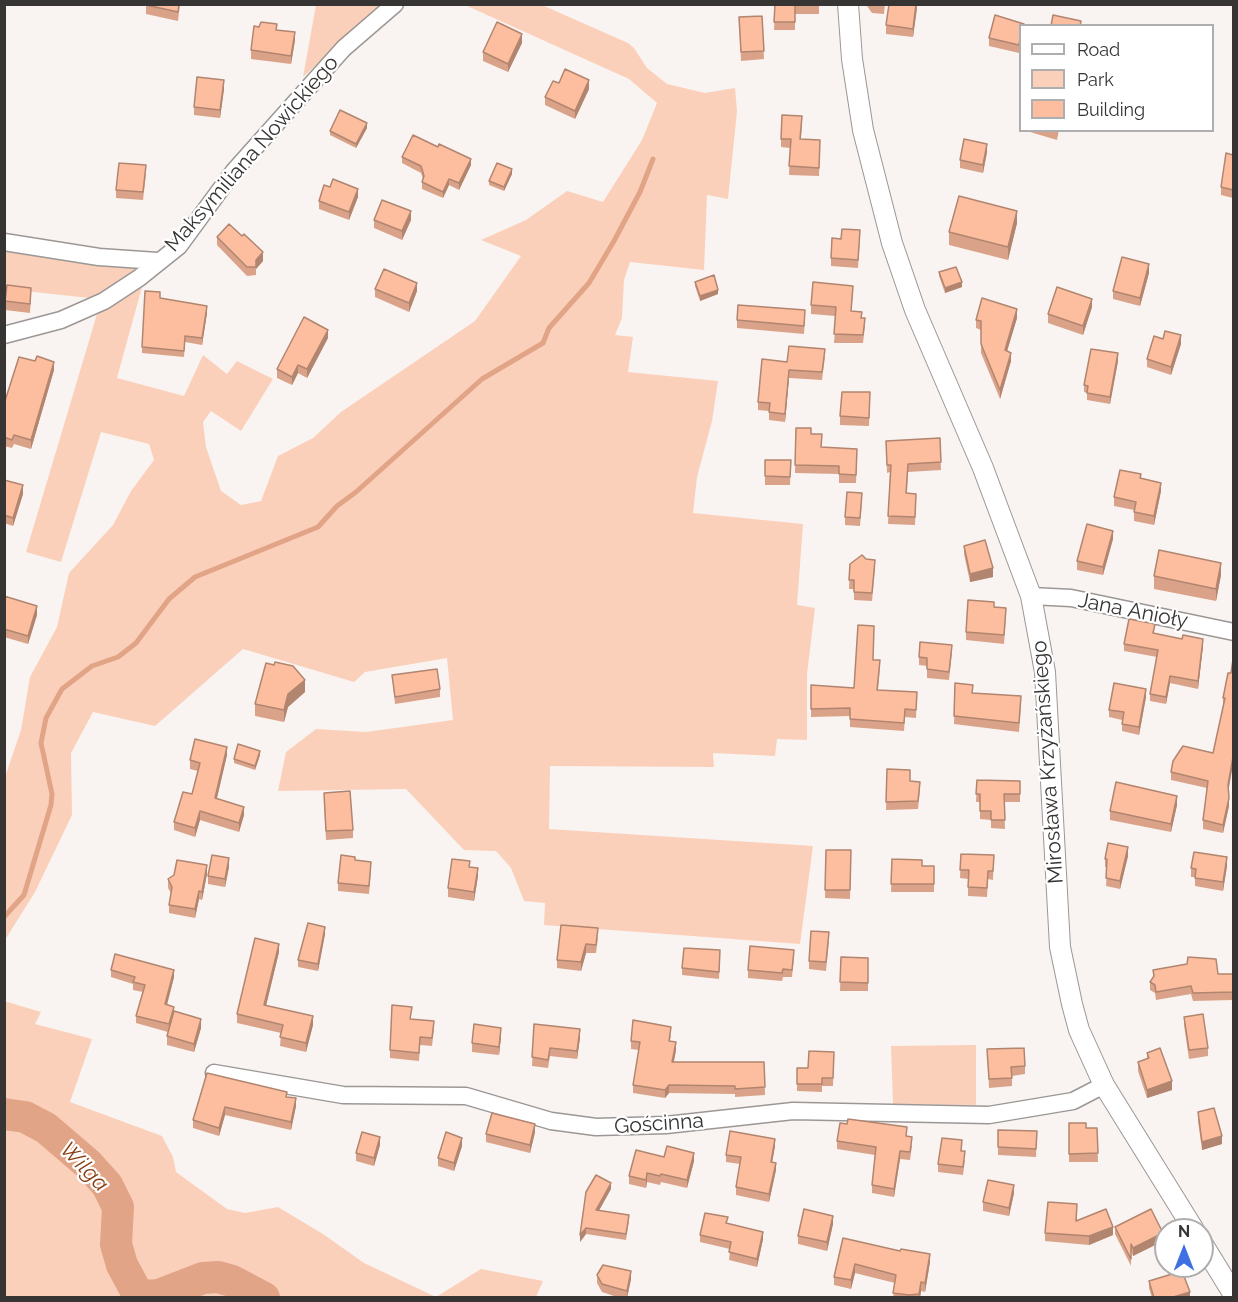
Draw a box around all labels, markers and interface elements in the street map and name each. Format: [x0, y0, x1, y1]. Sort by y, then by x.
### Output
legend [1019, 24, 1214, 132]
text: Road [1077, 39, 1120, 60]
street label: Maksymiliana Nowickiego [160, 51, 344, 257]
text: Park [1077, 69, 1114, 90]
text: Building [1077, 99, 1145, 120]
street label: Jana Anioły [1076, 588, 1190, 634]
street label: Mirosława Krzyżańskiego [1027, 640, 1069, 884]
street label: Gościnna [613, 1108, 705, 1140]
water label: Wilga [54, 1137, 114, 1197]
north arrow [1154, 1218, 1214, 1278]
text: N [1178, 1222, 1190, 1241]

